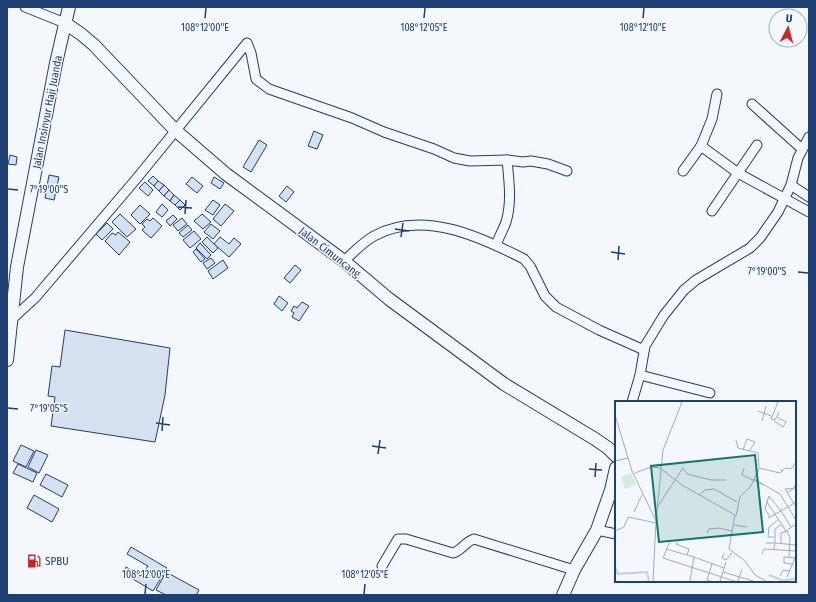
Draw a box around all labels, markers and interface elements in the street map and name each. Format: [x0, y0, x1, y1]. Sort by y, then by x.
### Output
north arrow [768, 8, 808, 48]
text: U [785, 12, 793, 25]
text: 108°12'00"E [181, 22, 229, 34]
text: 108°12'05"E [401, 22, 448, 34]
text: 108°12'10"E [620, 22, 667, 34]
street label: Jalan Insinyur Haji Juanda [30, 54, 65, 170]
text: 7°19'00"S [30, 184, 68, 196]
street label: Jalan Cimuncang [296, 224, 364, 281]
text: 7°19'00"S [748, 266, 786, 278]
inset map [615, 401, 796, 582]
text: 7°19'05"S [30, 403, 68, 415]
fuel station icon: SPBU [26, 553, 42, 569]
place label: SPBU [45, 555, 69, 568]
text: 108°12'00"E [122, 569, 170, 581]
text: 108°12'05"E [342, 569, 389, 581]

